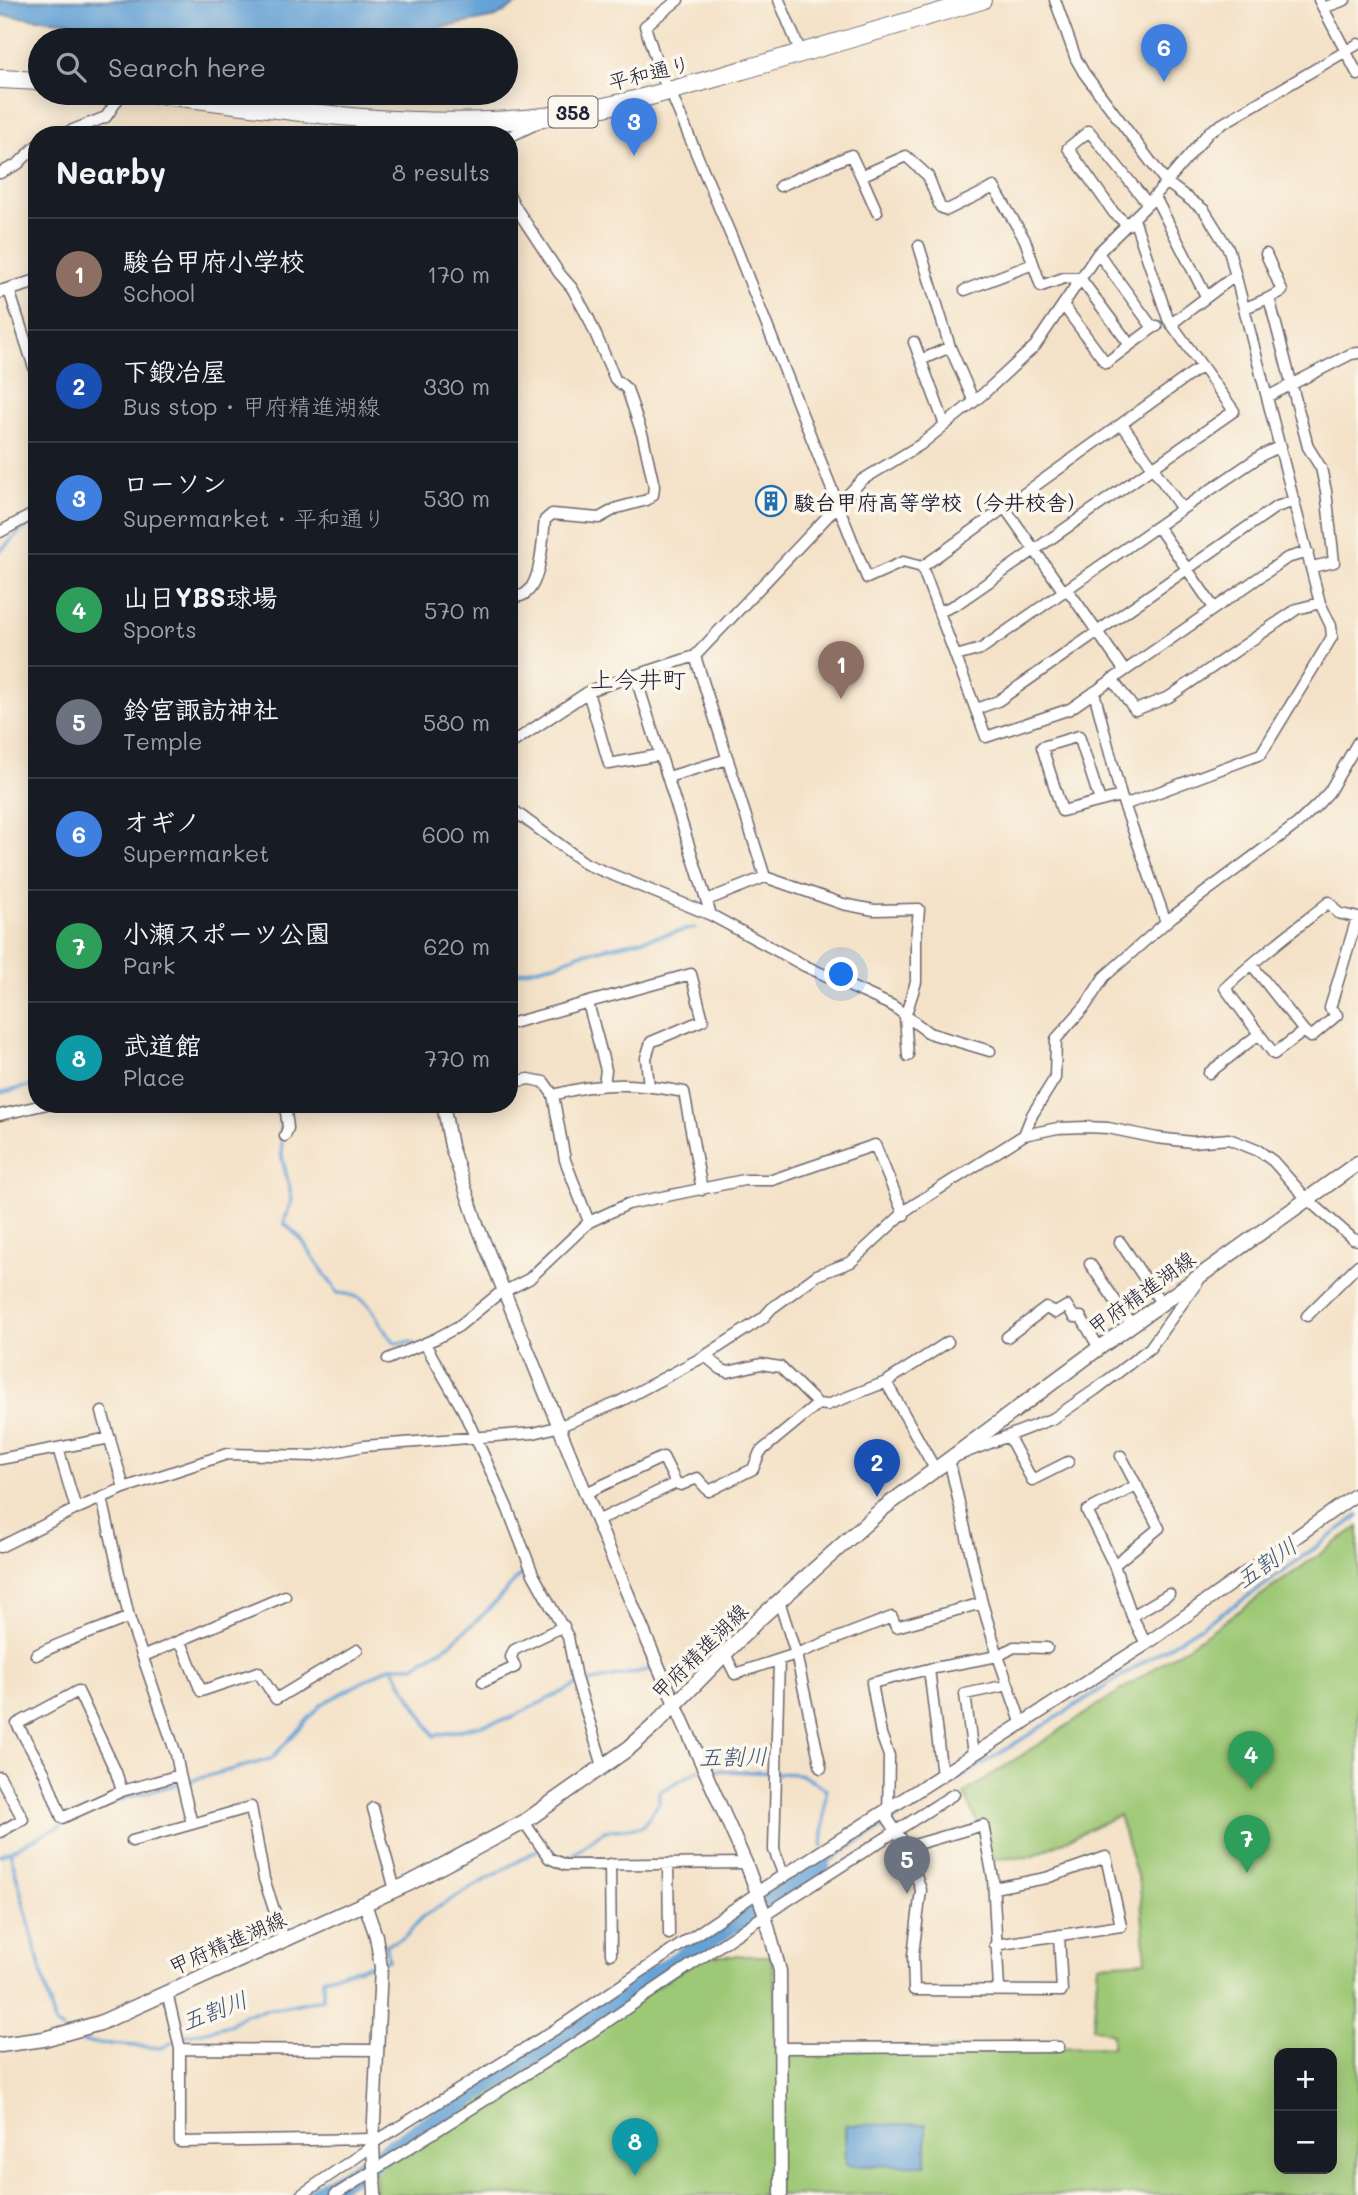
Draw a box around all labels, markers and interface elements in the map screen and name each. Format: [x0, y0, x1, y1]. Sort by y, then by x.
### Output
pin: 6 [1141, 24, 1187, 82]
search box [28, 28, 518, 105]
icon: search [52, 48, 90, 86]
street label: 平和通り [605, 49, 693, 95]
text: Search here [108, 50, 266, 84]
road number: 358 [548, 96, 598, 128]
pin: 3 [611, 98, 657, 156]
text: Nearby [56, 152, 166, 192]
text: 8 results [392, 157, 490, 187]
text: 駿台甲府小学校 [123, 244, 305, 278]
text: 1 [74, 259, 84, 289]
text: 170 m [427, 259, 490, 289]
text: School [123, 278, 196, 308]
text: 下鍛冶屋 [123, 354, 227, 388]
text: 2 [73, 371, 85, 401]
text: 330 m [423, 371, 490, 401]
text: Bus stop · 甲府精進湖線 [123, 391, 380, 421]
text: ローソン [123, 466, 227, 500]
text: 3 [72, 483, 86, 513]
text: 530 m [423, 483, 490, 513]
building icon: 駿台甲府高等学校（今井校舎） [754, 484, 788, 518]
place label: 駿台甲府高等学校（今井校舎） [794, 488, 1088, 515]
text: Supermarket · 平和通り [123, 503, 386, 533]
text: 山日YBS球場 [123, 580, 278, 614]
text: 4 [72, 595, 86, 625]
text: 570 m [424, 595, 490, 625]
text: Sports [123, 614, 197, 644]
pin: 1 [818, 641, 864, 699]
district label: 上今井町 [590, 663, 686, 694]
text: 鈴宮諏訪神社 [123, 692, 279, 726]
text: 5 [72, 707, 86, 737]
text: 580 m [423, 707, 490, 737]
text: Temple [123, 726, 203, 756]
text: オギノ [123, 804, 200, 838]
text: 6 [72, 819, 86, 849]
text: 600 m [422, 819, 490, 849]
text: Supermarket [123, 838, 269, 868]
text: 小瀬スポーツ公園 [123, 916, 330, 950]
text: 7 [73, 931, 85, 961]
text: 620 m [423, 931, 490, 961]
text: Park [123, 950, 175, 980]
your location [824, 957, 858, 991]
text: 武道館 [123, 1028, 201, 1062]
text: 8 [72, 1043, 86, 1073]
text: 770 m [425, 1043, 490, 1073]
text: Place [123, 1062, 185, 1092]
street label: 甲府精進湖線 [1082, 1244, 1200, 1340]
pin: 2 [854, 1439, 900, 1497]
water label: 五割川 [1229, 1530, 1303, 1594]
street label: 甲府精進湖線 [645, 1597, 753, 1705]
pin: 4 [1228, 1731, 1274, 1789]
water label: 五割川 [698, 1740, 768, 1772]
pin: 7 [1224, 1815, 1270, 1873]
pin: 5 [884, 1836, 930, 1894]
street label: 甲府精進湖線 [164, 1904, 290, 1980]
water label: 五割川 [176, 1984, 252, 2036]
map controls [1274, 2048, 1337, 2174]
button: + [1274, 2048, 1337, 2111]
button: − [1274, 2111, 1337, 2174]
pin: 8 [612, 2118, 658, 2176]

